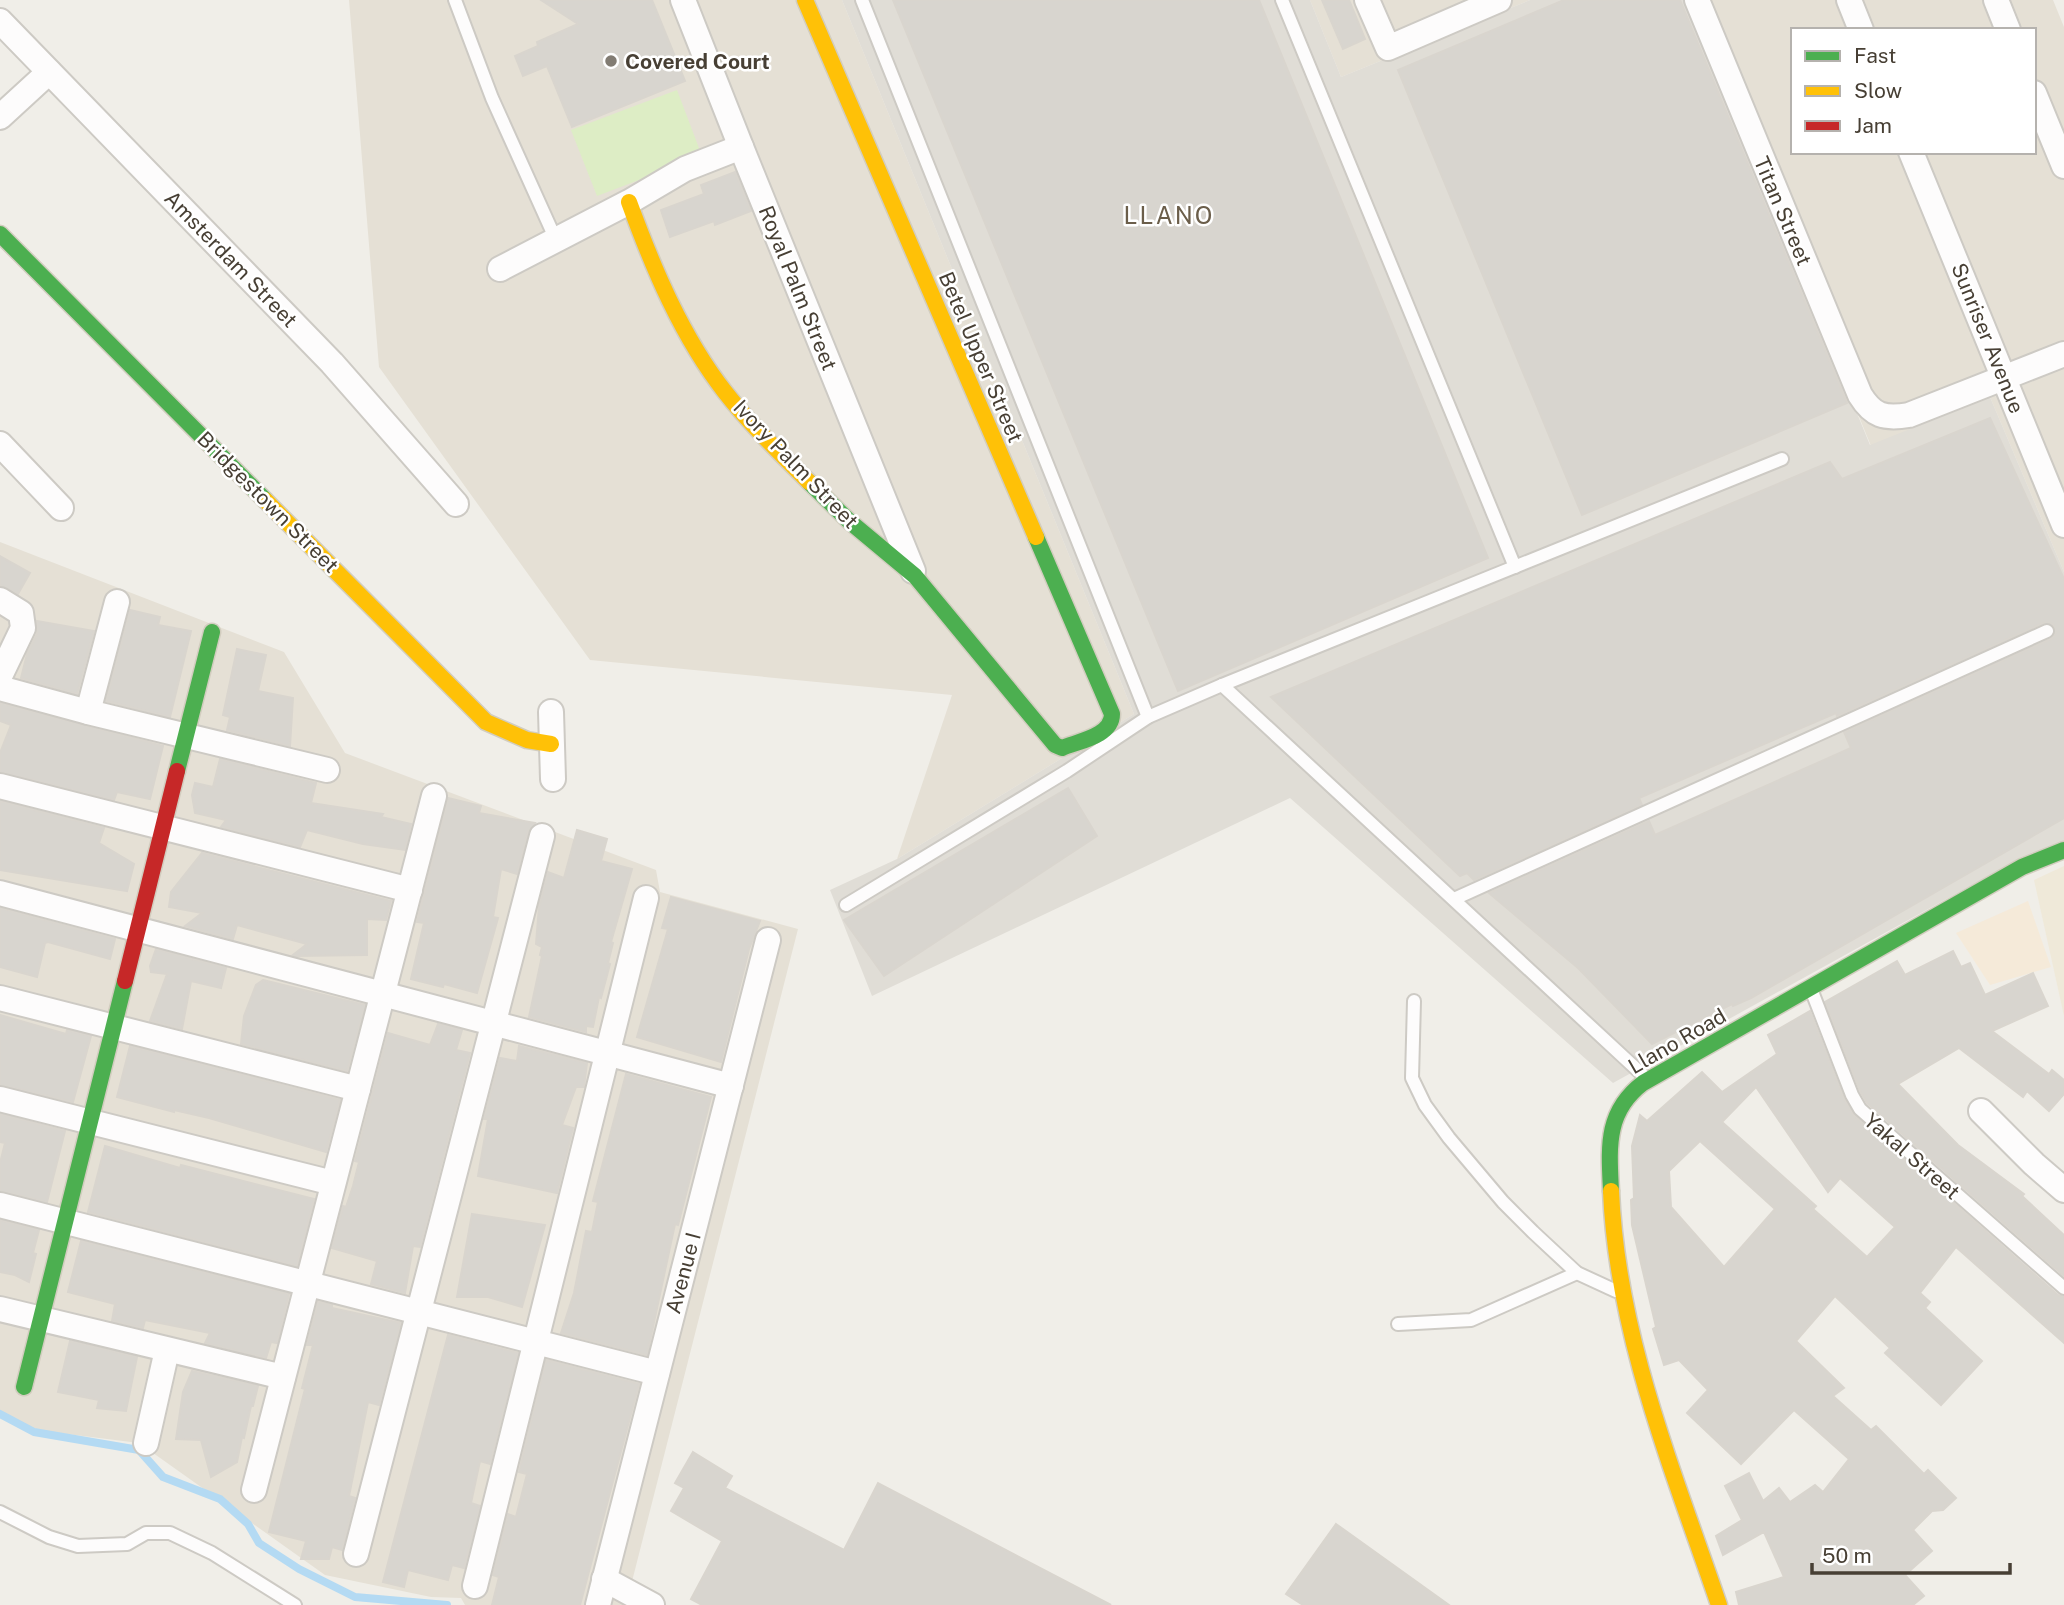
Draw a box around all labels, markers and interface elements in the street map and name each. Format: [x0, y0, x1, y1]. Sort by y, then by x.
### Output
legend [1791, 28, 2036, 154]
text: Fast [1854, 43, 1896, 68]
place label: Covered Court [625, 49, 770, 74]
marker: Covered Court [603, 53, 619, 69]
text: Slow [1854, 78, 1902, 103]
text: Jam [1854, 113, 1892, 138]
street label: Titan Street [1749, 153, 1817, 269]
street label: Amsterdam Street [160, 186, 302, 332]
district label: LLANO [1124, 201, 1214, 229]
street label: Royal Palm Street [754, 202, 842, 374]
street label: Sunriser Avenue [1946, 259, 2030, 417]
street label: Betel Upper Street [934, 268, 1028, 446]
street label: Ivory Palm Street [728, 395, 864, 533]
street label: Bridgestown Street [192, 426, 344, 578]
street label: Llano Road [1624, 1003, 1730, 1079]
street label: Yakal Street [1859, 1108, 1965, 1204]
street label: Avenue I [660, 1230, 706, 1316]
scale bar [1812, 1532, 2010, 1576]
text: 50 m [1822, 1543, 1872, 1568]

